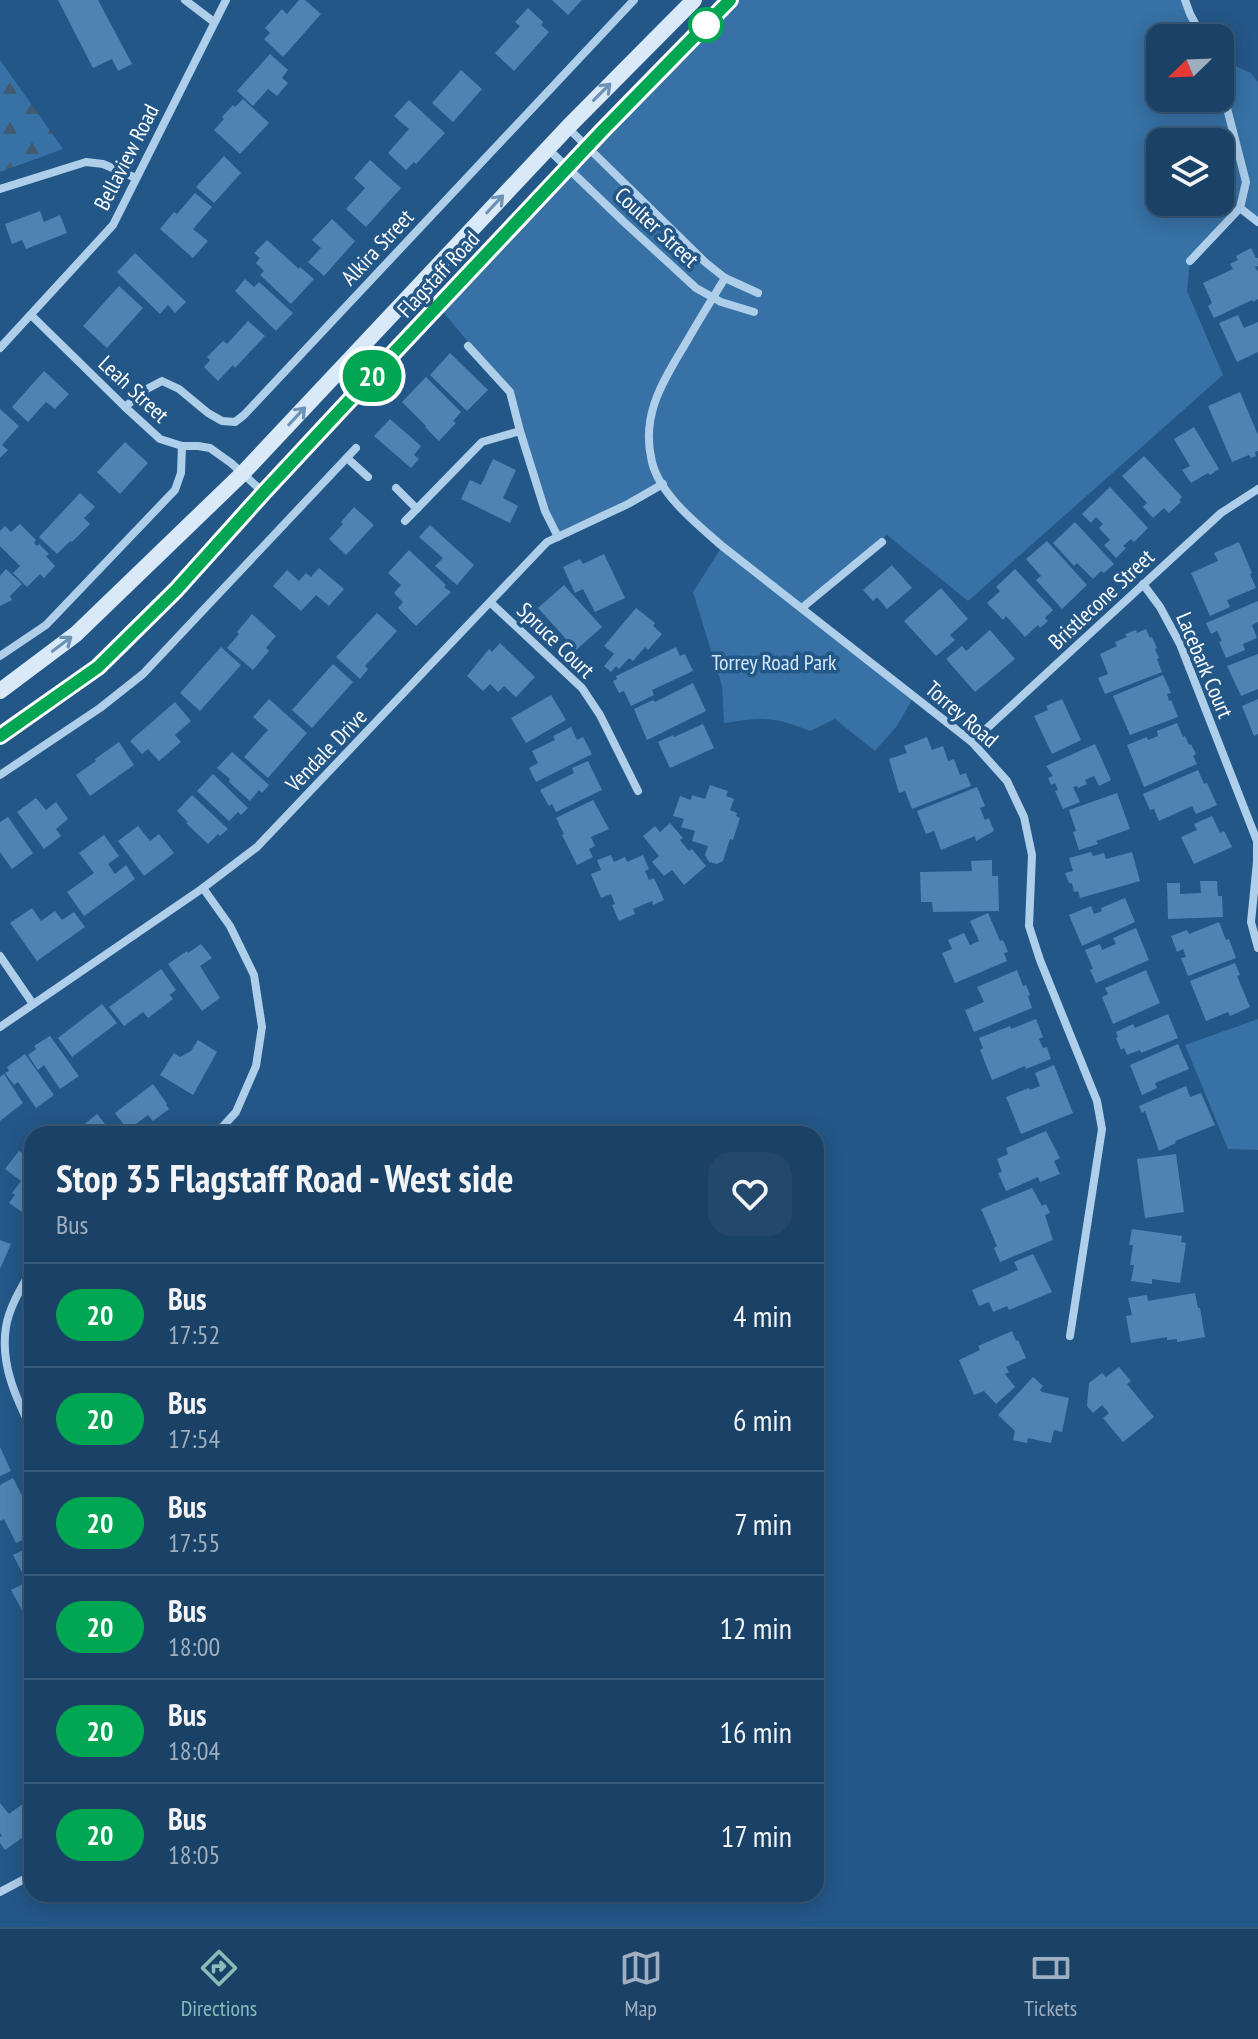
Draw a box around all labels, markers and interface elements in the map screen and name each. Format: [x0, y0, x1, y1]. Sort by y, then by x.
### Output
unlabelled marker [689, 8, 723, 42]
north arrow [1146, 24, 1234, 112]
map controls [1146, 24, 1234, 216]
one-way arrow [592, 82, 611, 102]
street label: Bellaview Road [87, 99, 165, 215]
button: layers [1146, 128, 1234, 216]
street label: Coulter Street [609, 181, 705, 273]
one-way arrow [486, 195, 504, 215]
street label: Alkira Street [335, 203, 419, 291]
street label: Flagstaff Road [391, 225, 485, 323]
street label: Leah Street [93, 349, 175, 429]
line badge: 20 [336, 350, 408, 402]
text: 20 [359, 357, 385, 394]
one-way arrow [287, 407, 305, 427]
street label: Bristlecone Street [1042, 543, 1160, 655]
street label: Spruce Court [511, 596, 601, 684]
street label: Lacebark Court [1170, 608, 1240, 722]
one-way arrow [51, 636, 72, 653]
park label: Torrey Road Park [711, 648, 837, 676]
street label: Torrey Road [920, 675, 1004, 753]
street label: Vendale Drive [279, 702, 373, 798]
button: heart [708, 1152, 792, 1236]
text: Stop 35 Flagstaff Road - West side [56, 1153, 514, 1202]
text: Bus [56, 1208, 88, 1241]
text: Bus [168, 1279, 207, 1318]
text: 20 [87, 1296, 113, 1333]
text: 4 min [733, 1296, 792, 1335]
text: 17:52 [168, 1318, 220, 1351]
text: Bus [168, 1383, 207, 1422]
text: 20 [87, 1400, 113, 1437]
text: 6 min [733, 1400, 792, 1439]
text: 17:54 [168, 1422, 220, 1455]
text: Bus [168, 1487, 207, 1526]
text: 20 [87, 1504, 113, 1541]
text: 7 min [734, 1504, 792, 1543]
text: 17:55 [168, 1526, 220, 1559]
text: Bus [168, 1591, 207, 1630]
text: 20 [87, 1608, 113, 1645]
text: 12 min [719, 1608, 792, 1647]
text: 18:00 [168, 1630, 220, 1663]
text: Bus [168, 1695, 207, 1734]
text: 20 [87, 1712, 113, 1749]
text: 16 min [719, 1712, 792, 1751]
text: 18:04 [168, 1734, 220, 1767]
text: Bus [168, 1799, 207, 1838]
text: 20 [87, 1816, 113, 1853]
text: 17 min [721, 1816, 792, 1855]
text: 18:05 [168, 1838, 220, 1871]
tab: Directions [181, 1946, 257, 2022]
tab: Map [619, 1946, 663, 2022]
tab: Tickets [1024, 1946, 1077, 2022]

